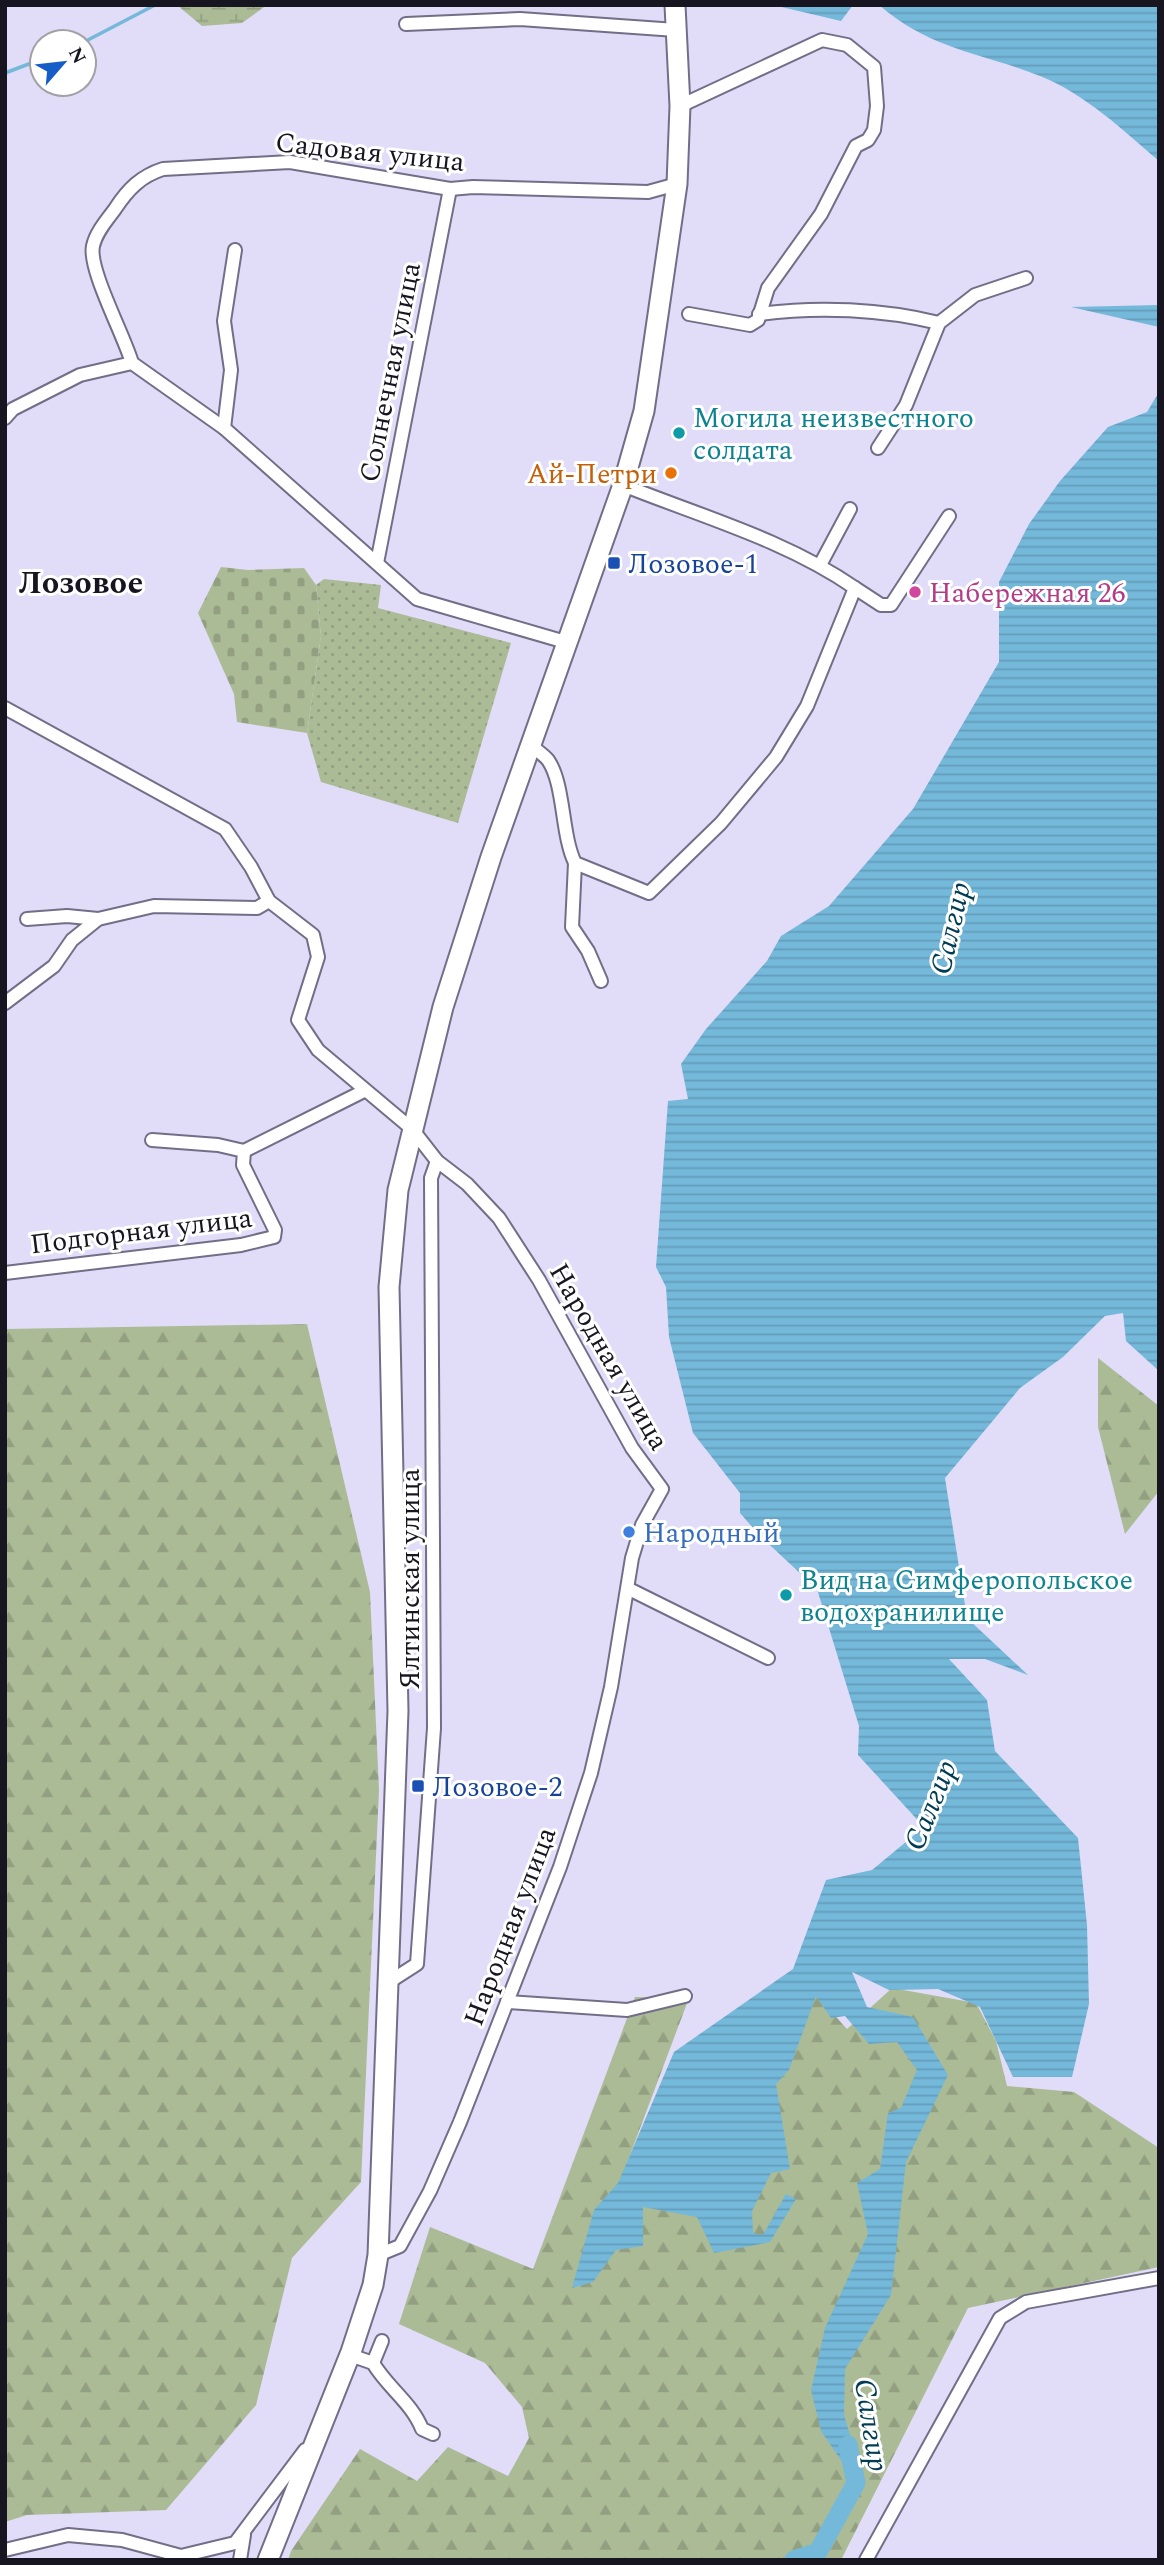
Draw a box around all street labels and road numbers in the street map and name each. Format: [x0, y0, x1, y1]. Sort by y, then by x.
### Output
street label: Садовая улица [273, 121, 467, 184]
street label: Солнечная улица [348, 258, 433, 486]
street label: Подгорная улица [28, 1196, 255, 1266]
street label: Народная улица [538, 1255, 680, 1459]
street label: Ялтинская улица [389, 1468, 432, 1690]
street label: Народная улица [453, 1820, 568, 2032]

